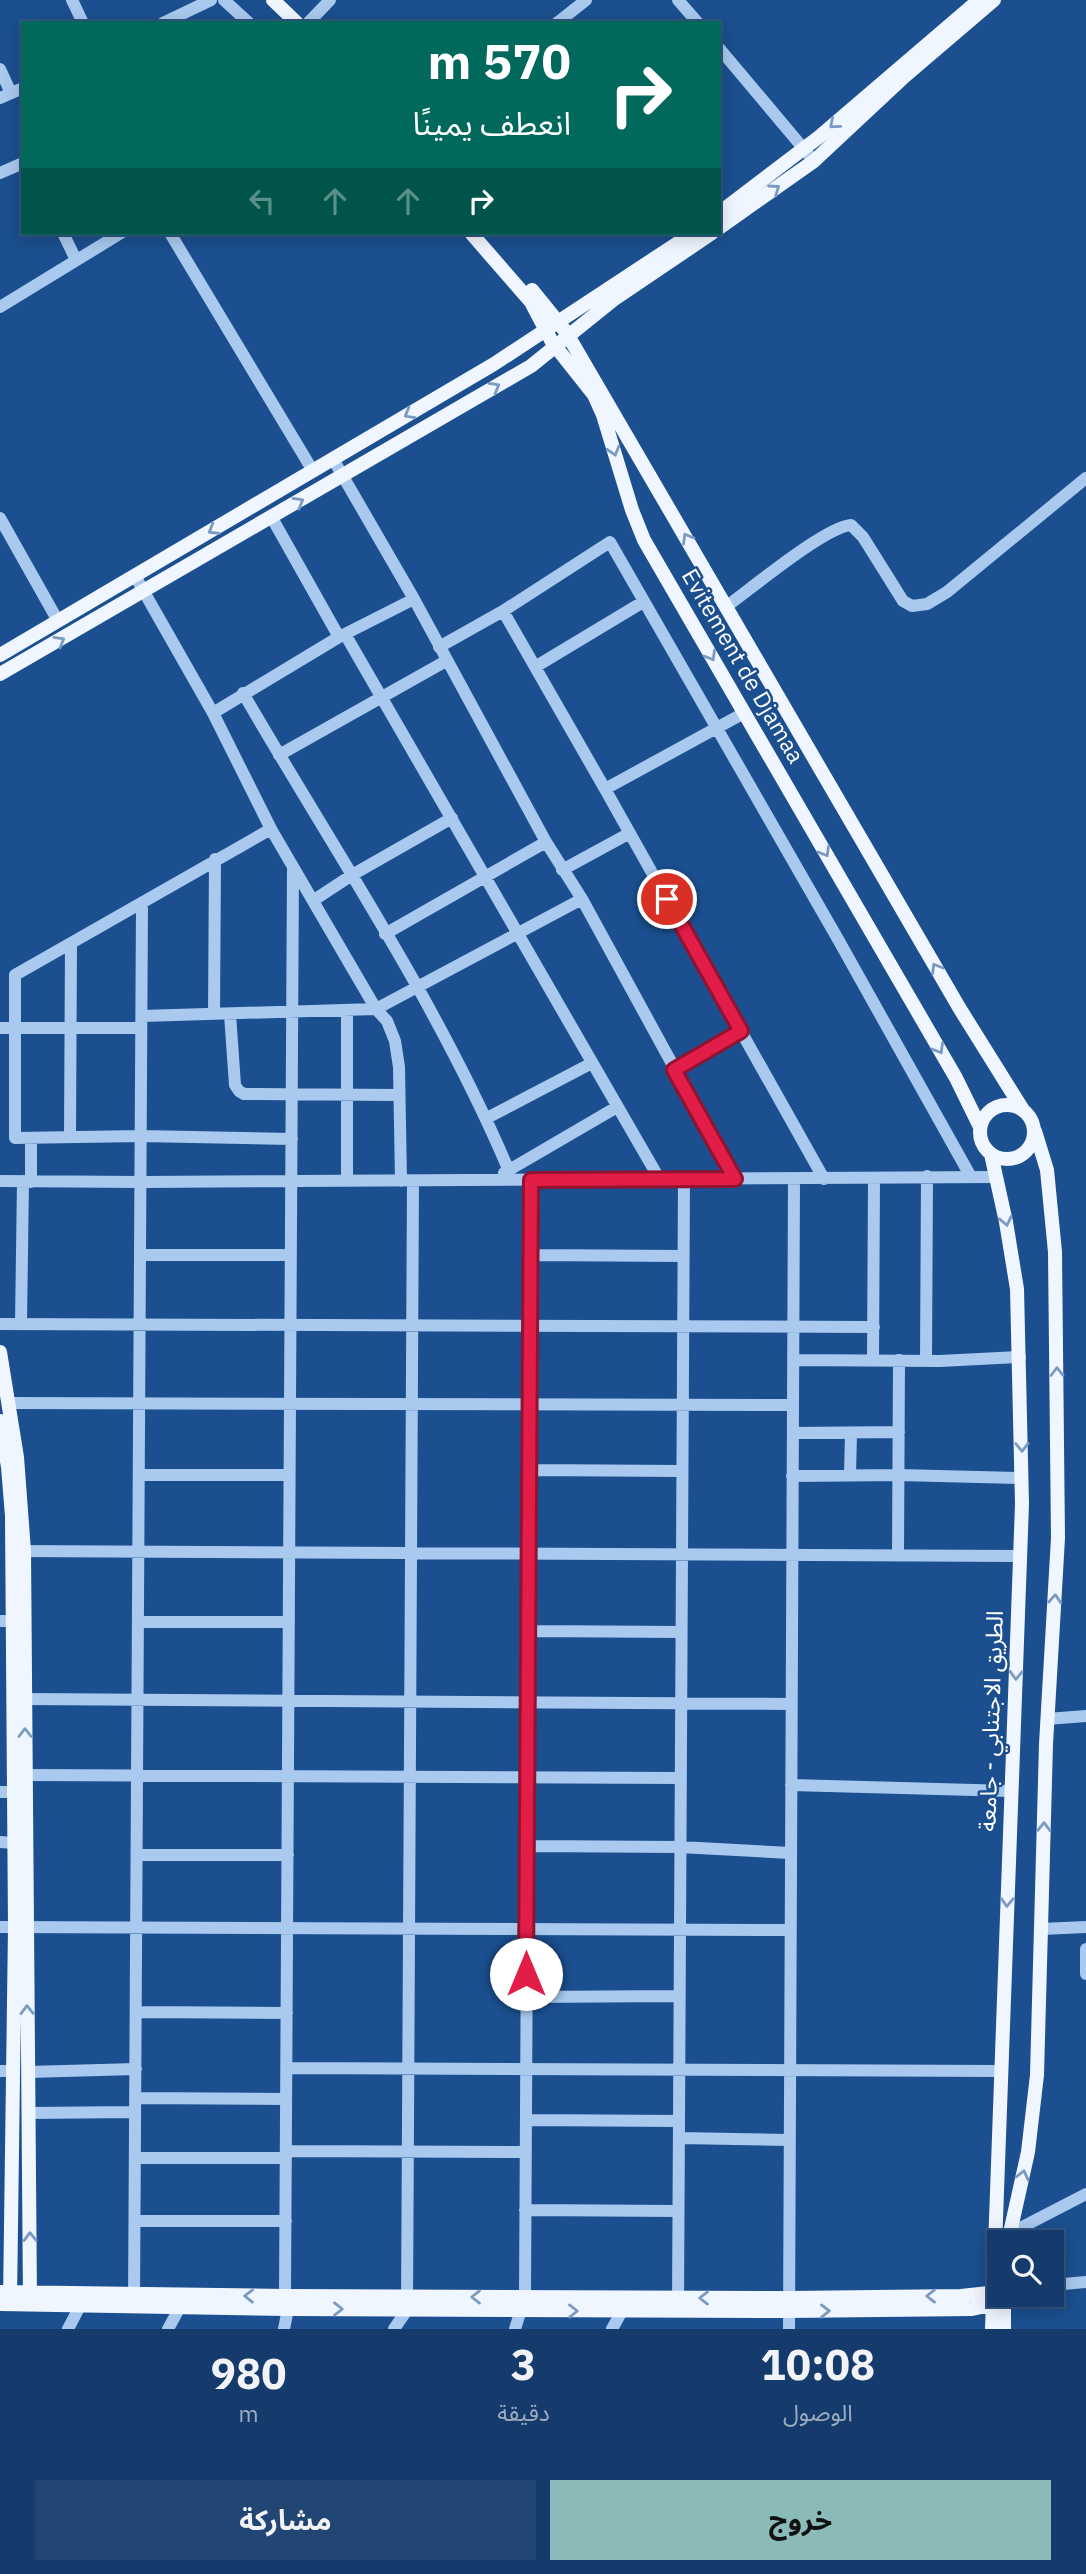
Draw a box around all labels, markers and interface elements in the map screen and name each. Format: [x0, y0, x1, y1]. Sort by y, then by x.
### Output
text: 570 m [427, 29, 571, 92]
icon: right [595, 49, 686, 140]
text: انعطف يمينًا [412, 102, 571, 144]
one-way arrow [830, 116, 842, 129]
icon: left [243, 182, 281, 220]
icon: ahead [316, 182, 354, 220]
icon: ahead [389, 182, 427, 220]
icon: right [462, 182, 500, 220]
one-way arrow [767, 185, 780, 197]
one-way arrow [488, 382, 500, 395]
one-way arrow [403, 406, 416, 419]
one-way arrow [605, 445, 620, 457]
one-way arrow [291, 497, 304, 510]
one-way arrow [207, 522, 220, 535]
one-way arrow [682, 533, 695, 545]
street label: Evitement de Djamaa [676, 563, 812, 768]
one-way arrow [52, 636, 65, 649]
one-way arrow [703, 648, 716, 661]
one-way arrow [817, 845, 830, 858]
pin [637, 869, 697, 929]
icon: arrive [648, 880, 686, 918]
one-way arrow [931, 963, 944, 975]
one-way arrow [931, 1042, 944, 1055]
one-way arrow [997, 1215, 1012, 1227]
one-way arrow [1050, 1366, 1065, 1377]
one-way arrow [1014, 1442, 1030, 1453]
one-way arrow [1047, 1594, 1062, 1605]
street label: الطريق الاجتنابي - جامعة [971, 1610, 1012, 1832]
one-way arrow [1008, 1669, 1023, 1680]
one-way arrow [17, 1727, 33, 1738]
one-way arrow [1036, 1821, 1052, 1831]
one-way arrow [999, 1897, 1014, 1908]
position arrow [489, 1937, 563, 2011]
one-way arrow [19, 2004, 35, 2014]
one-way arrow [1014, 2169, 1029, 2181]
map controls [987, 2230, 1064, 2307]
button: search [987, 2230, 1064, 2307]
one-way arrow [22, 2231, 38, 2242]
one-way arrow [243, 2288, 254, 2304]
one-way arrow [471, 2289, 481, 2305]
one-way arrow [926, 2289, 937, 2304]
one-way arrow [698, 2290, 709, 2306]
one-way arrow [333, 2301, 343, 2317]
one-way arrow [568, 2303, 578, 2319]
one-way arrow [820, 2303, 830, 2319]
text: 3 [511, 2337, 536, 2392]
text: 10:08 [761, 2337, 875, 2392]
text: 980 [211, 2346, 286, 2401]
text: دقيقة [497, 2397, 550, 2427]
text: الوصول [783, 2397, 853, 2427]
text: m [239, 2398, 259, 2428]
button: مشاركة [35, 2480, 536, 2560]
button: خروج [550, 2480, 1051, 2560]

